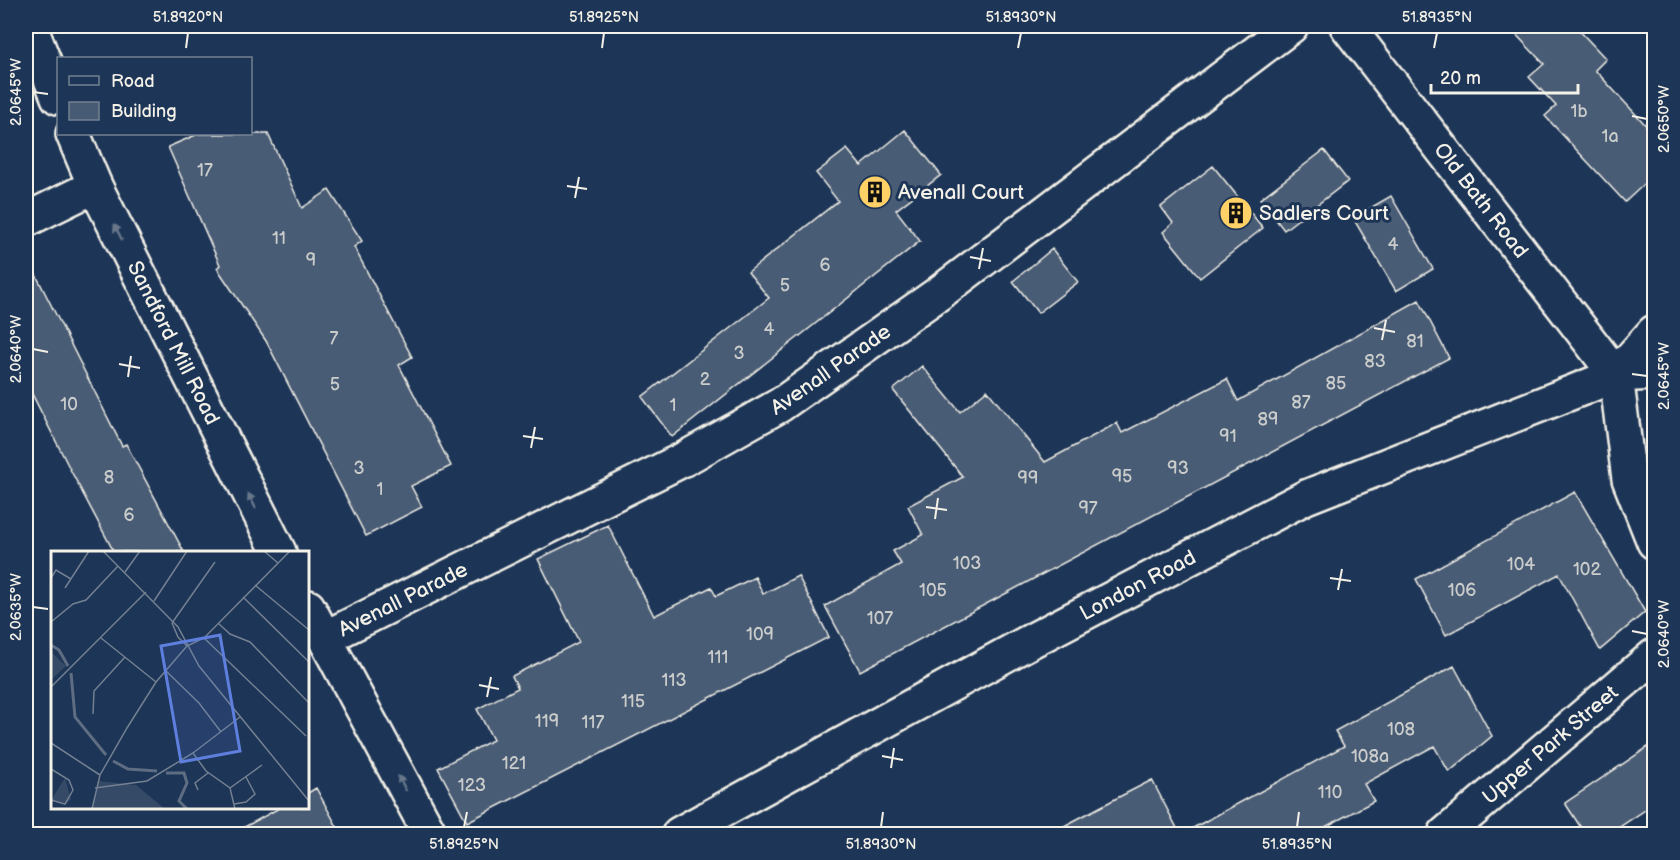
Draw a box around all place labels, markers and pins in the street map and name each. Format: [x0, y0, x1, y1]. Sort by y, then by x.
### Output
building icon: Avenall Court [857, 174, 893, 210]
place label: Avenall Court [898, 180, 1025, 205]
building icon: Sadlers Court [1218, 195, 1254, 231]
place label: Sadlers Court [1259, 201, 1389, 226]

